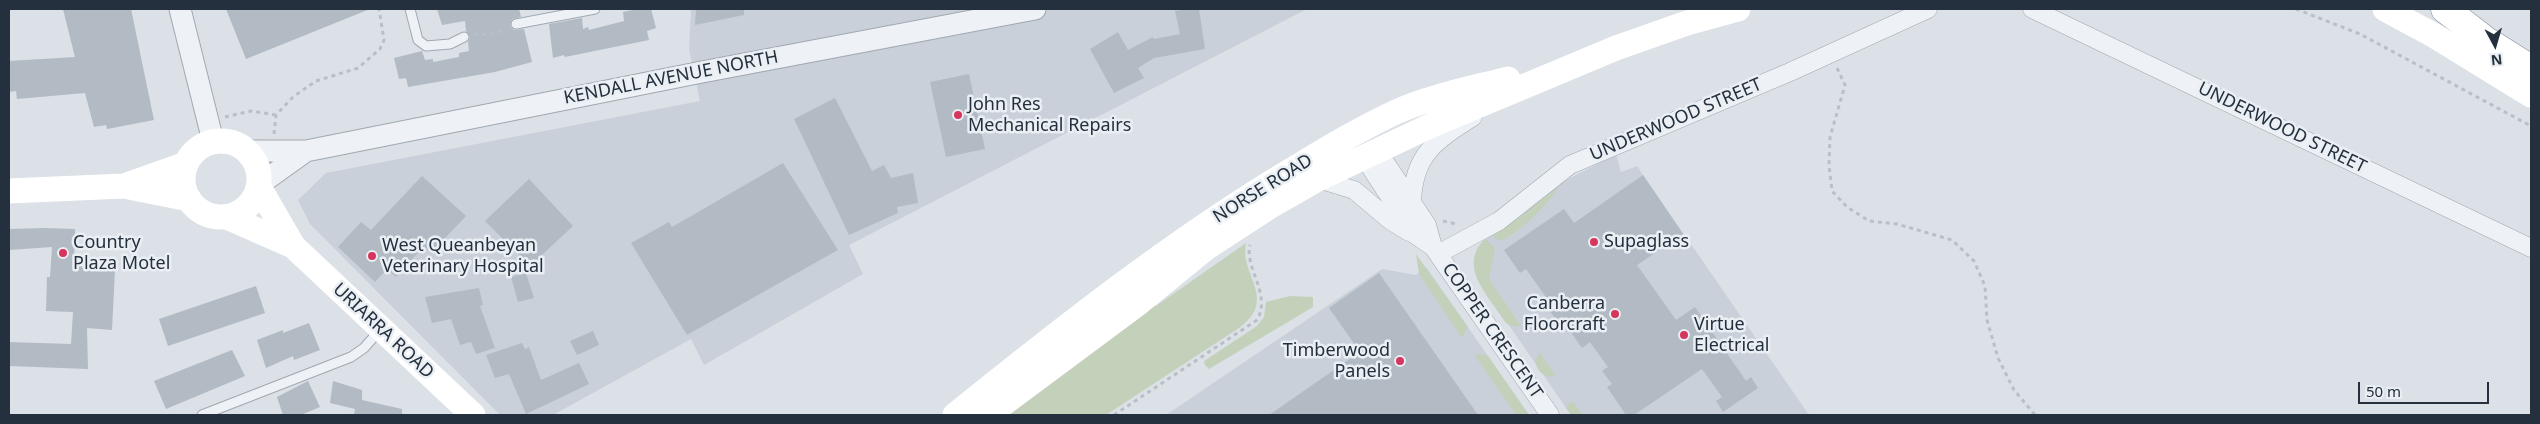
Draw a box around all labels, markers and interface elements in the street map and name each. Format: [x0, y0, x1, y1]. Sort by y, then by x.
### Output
north arrow [2470, 20, 2520, 70]
street label: KENDALL AVENUE NORTH [562, 47, 780, 109]
text: N [2490, 50, 2503, 70]
street label: UNDERWOOD STREET [1587, 74, 1765, 166]
street label: UNDERWOOD STREET [2194, 78, 2370, 178]
place label: John Res Mechanical Repairs [968, 94, 1131, 136]
marker: John Res Mechanical Repairs [952, 109, 964, 121]
street label: NORSE ROAD [1209, 150, 1317, 228]
place label: Supaglass [1604, 231, 1689, 253]
place label: Country Plaza Motel [73, 232, 170, 274]
place label: West Queanbeyan Veterinary Hospital [382, 235, 544, 278]
marker: Supaglass [1588, 236, 1600, 248]
marker: Country Plaza Motel [57, 247, 69, 259]
marker: West Queanbeyan Veterinary Hospital [366, 250, 378, 262]
street label: COPPER CRESCENT [1437, 259, 1547, 403]
street label: URIARRA ROAD [328, 279, 438, 383]
place label: Canberra Floorcraft [1524, 293, 1605, 336]
marker: Canberra Floorcraft [1609, 308, 1621, 320]
place label: Virtue Electrical [1694, 314, 1769, 356]
marker: Virtue Electrical [1678, 329, 1690, 341]
place label: Timberwood Panels [1283, 340, 1390, 382]
marker: Timberwood Panels [1394, 355, 1406, 367]
scale bar [2360, 372, 2491, 404]
text: 50 m [2366, 381, 2401, 401]

